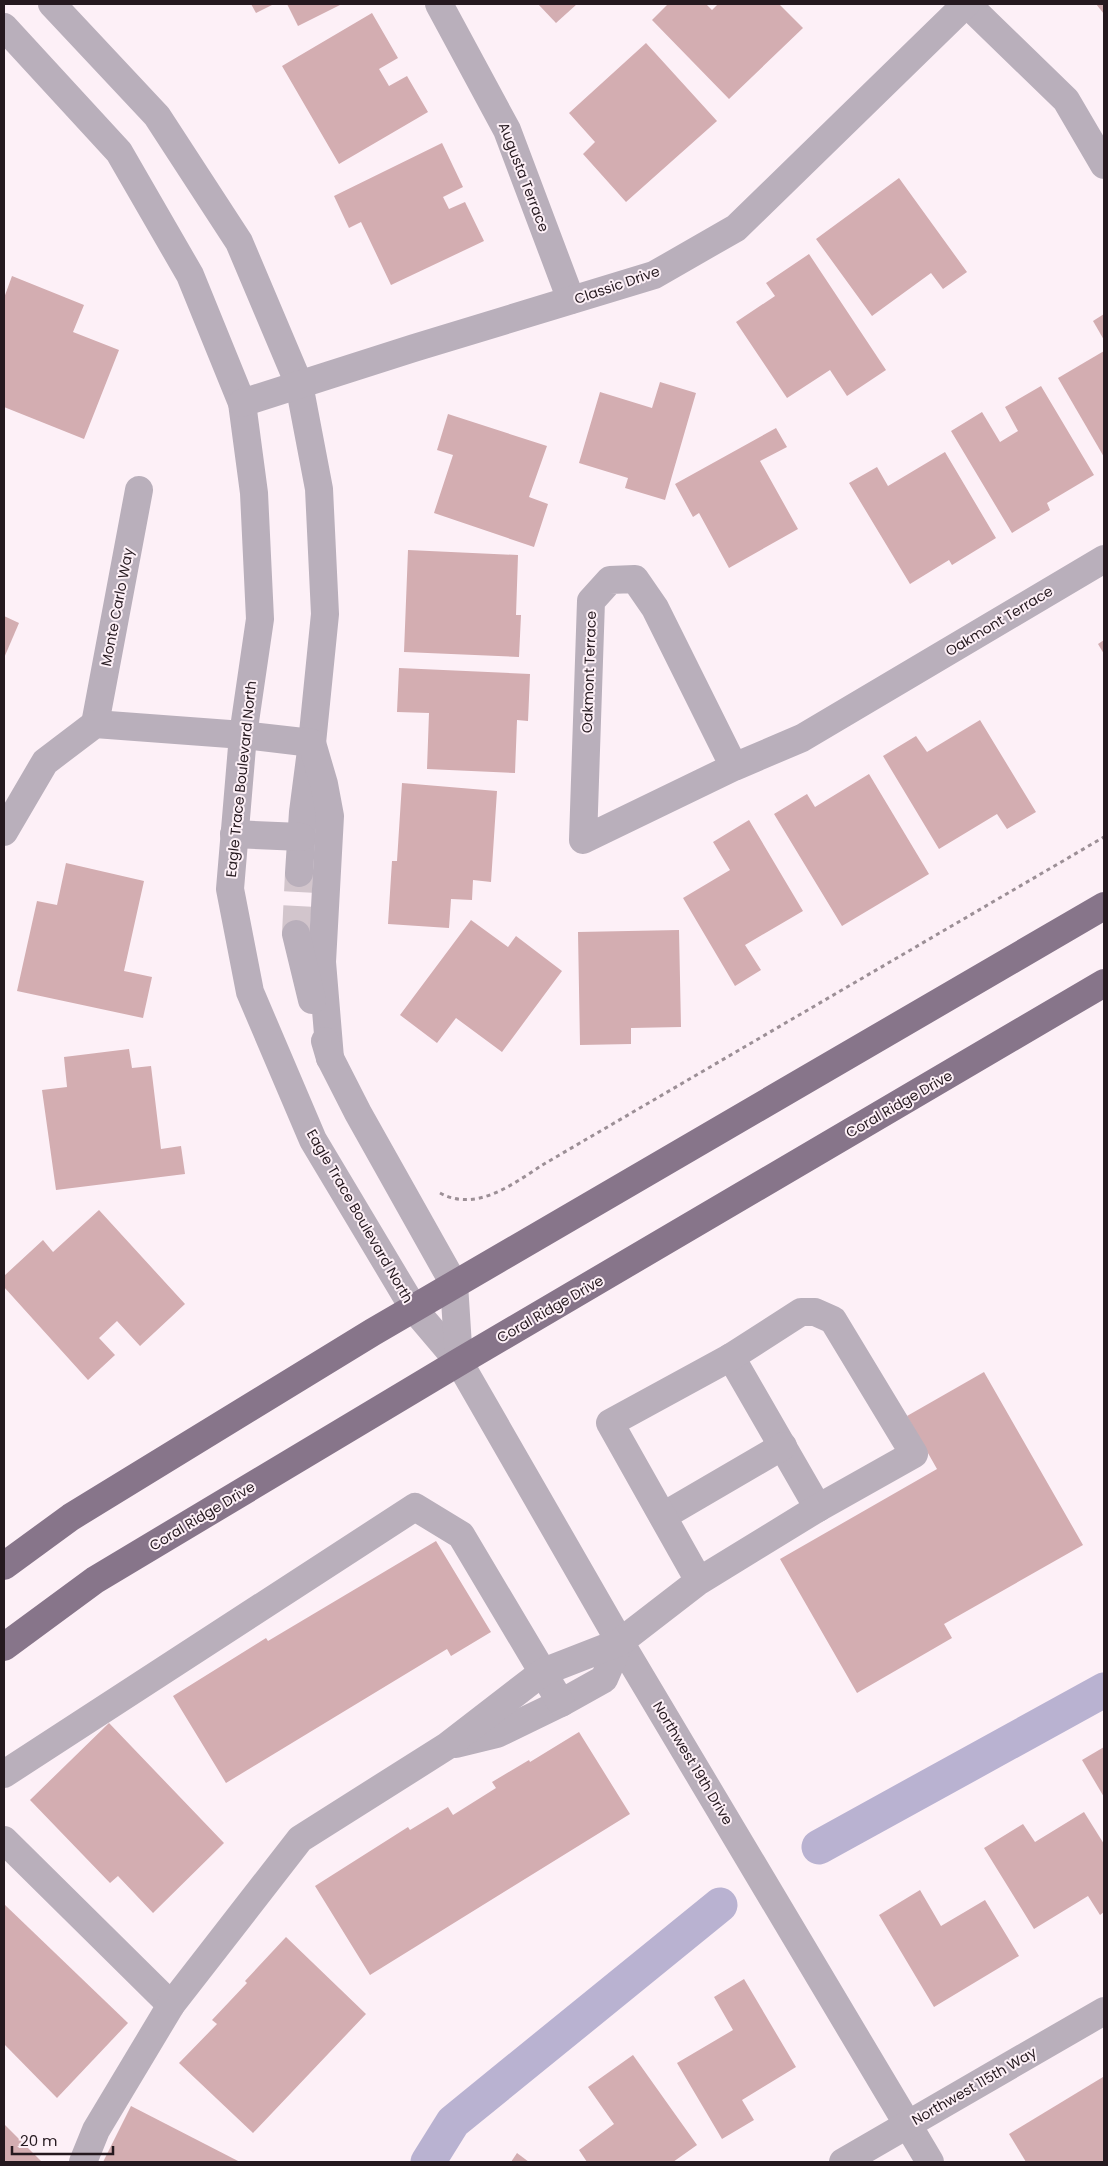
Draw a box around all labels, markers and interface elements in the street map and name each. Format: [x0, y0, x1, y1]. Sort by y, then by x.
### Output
street label: Augusta Terrace [494, 119, 554, 235]
street label: Classic Drive [572, 261, 663, 309]
street label: Monte Carlo Way [96, 546, 138, 668]
street label: Oakmont Terrace [941, 581, 1057, 661]
street label: Oakmont Terrace [577, 610, 601, 733]
street label: Eagle Trace Boulevard North [221, 680, 261, 878]
street label: Coral Ridge Drive [842, 1065, 956, 1143]
street label: Eagle Trace Boulevard North [302, 1125, 418, 1307]
street label: Coral Ridge Drive [493, 1270, 607, 1348]
street label: Coral Ridge Drive [145, 1476, 259, 1555]
street label: Northwest 19th Drive [648, 1698, 738, 1829]
street label: Northwest 115th Way [908, 2042, 1040, 2130]
scale bar [12, 2124, 114, 2156]
text: 20 m [20, 2130, 58, 2151]

